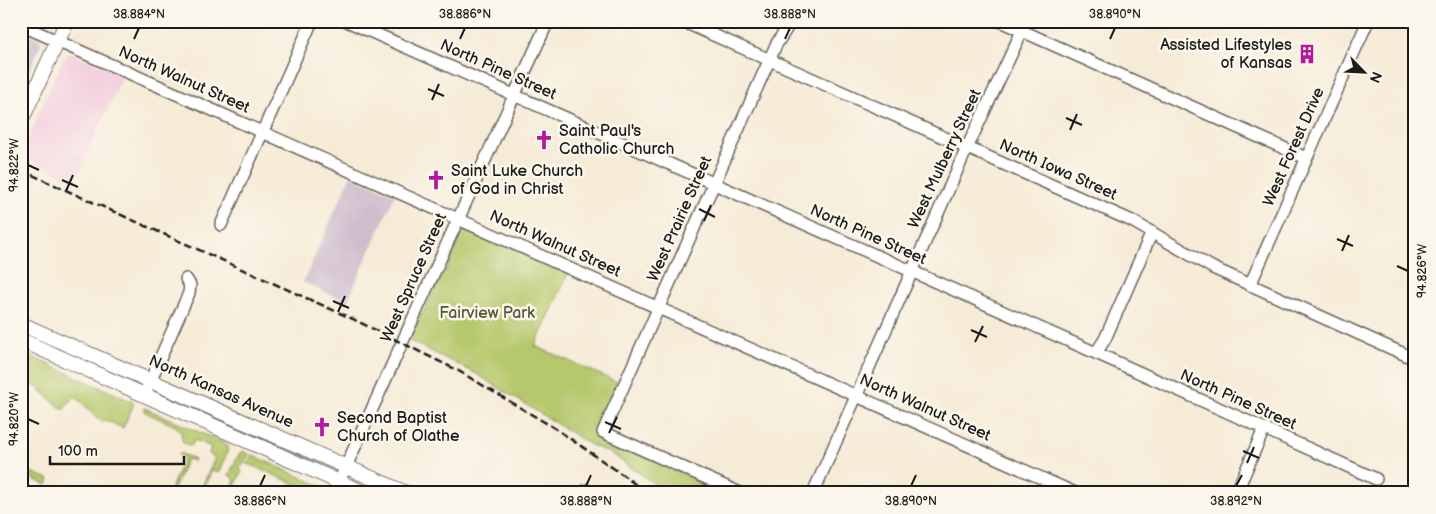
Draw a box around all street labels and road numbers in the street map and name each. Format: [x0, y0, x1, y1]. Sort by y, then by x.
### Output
street label: North Pine Street [437, 36, 559, 104]
street label: North Walnut Street [115, 43, 253, 117]
street label: West Forest Drive [1259, 84, 1329, 209]
street label: West Mulberry Street [904, 86, 986, 232]
street label: North Iowa Street [996, 136, 1120, 204]
street label: West Prairie Street [644, 153, 716, 285]
street label: North Pine Street [807, 201, 929, 269]
street label: North Walnut Street [486, 207, 624, 281]
street label: West Spruce Street [377, 210, 451, 346]
street label: North Kansas Avenue [146, 352, 297, 433]
street label: North Pine Street [1177, 366, 1299, 434]
street label: North Walnut Street [856, 371, 994, 445]

